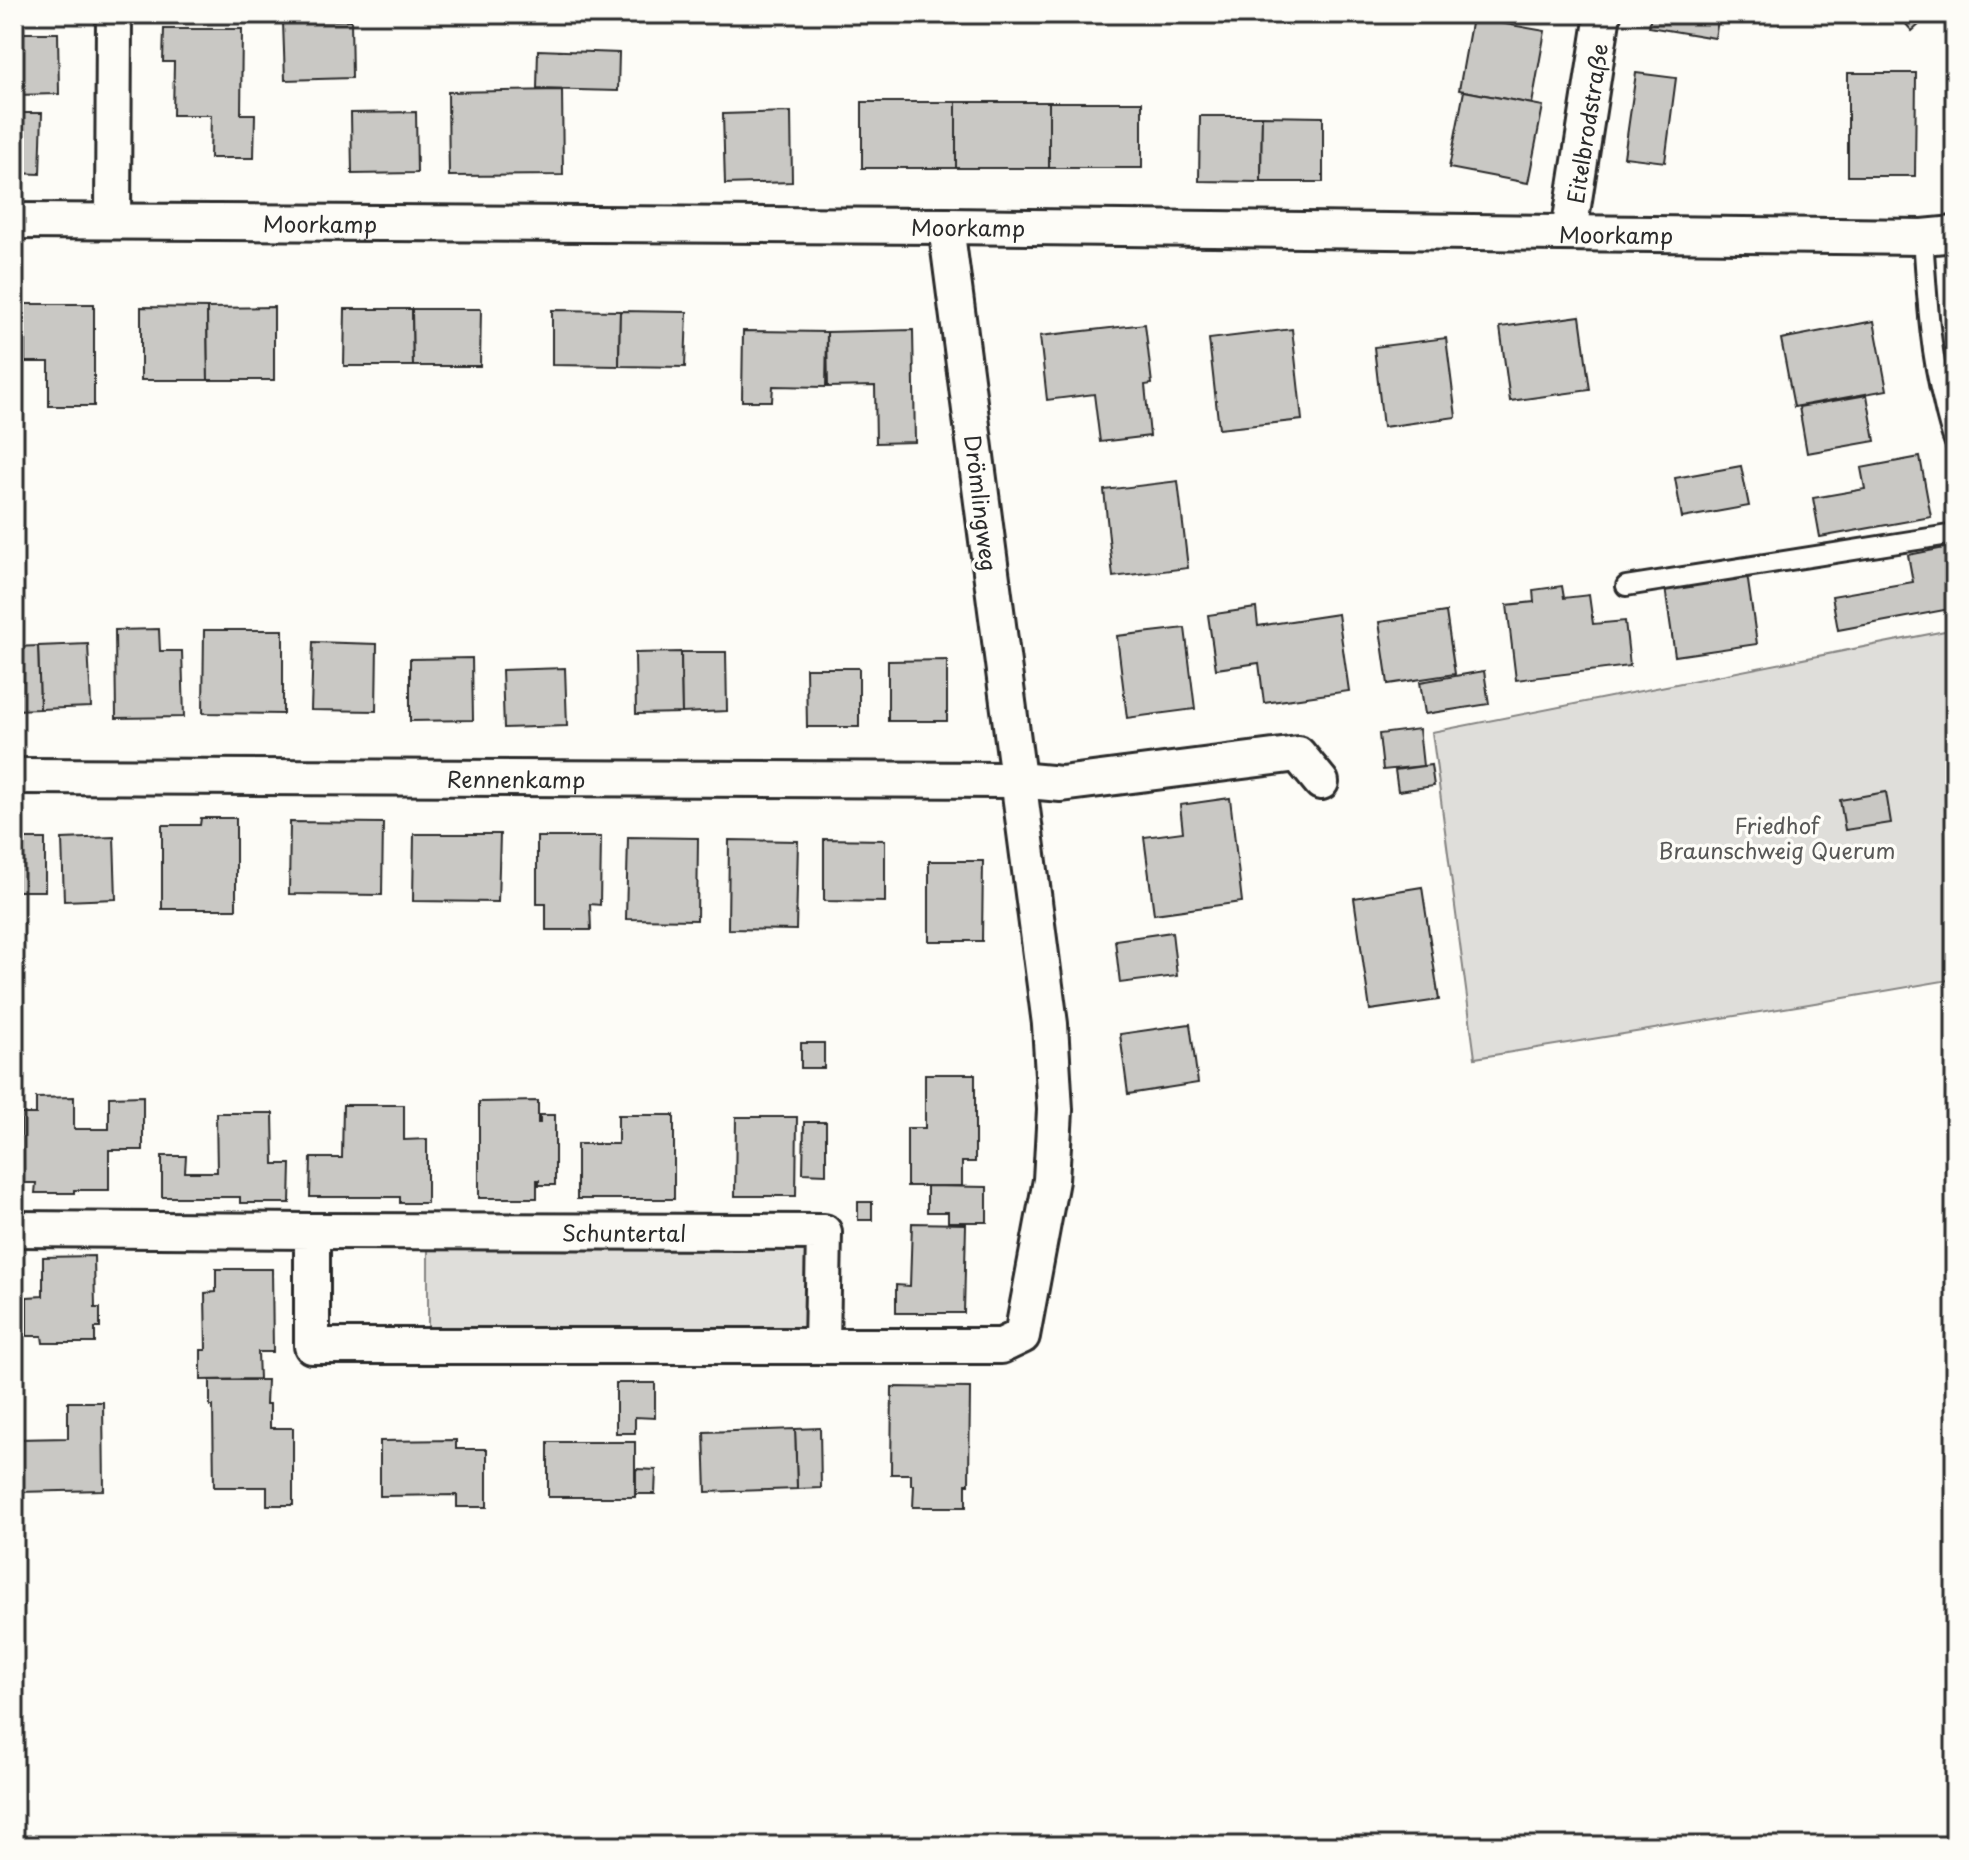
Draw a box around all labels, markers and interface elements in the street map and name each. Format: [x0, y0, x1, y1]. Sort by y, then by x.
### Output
street label: Eitelbrodstraße [1557, 41, 1615, 206]
street label: Moorkamp [263, 206, 377, 239]
street label: Moorkamp [911, 209, 1025, 243]
street label: Moorkamp [1559, 216, 1673, 251]
street label: Drömlingweg [957, 433, 1007, 573]
street label: Rennenkamp [447, 761, 585, 795]
park label: Friedhof Braunschweig Querum [1658, 808, 1896, 866]
street label: Schuntertal [562, 1215, 686, 1248]

